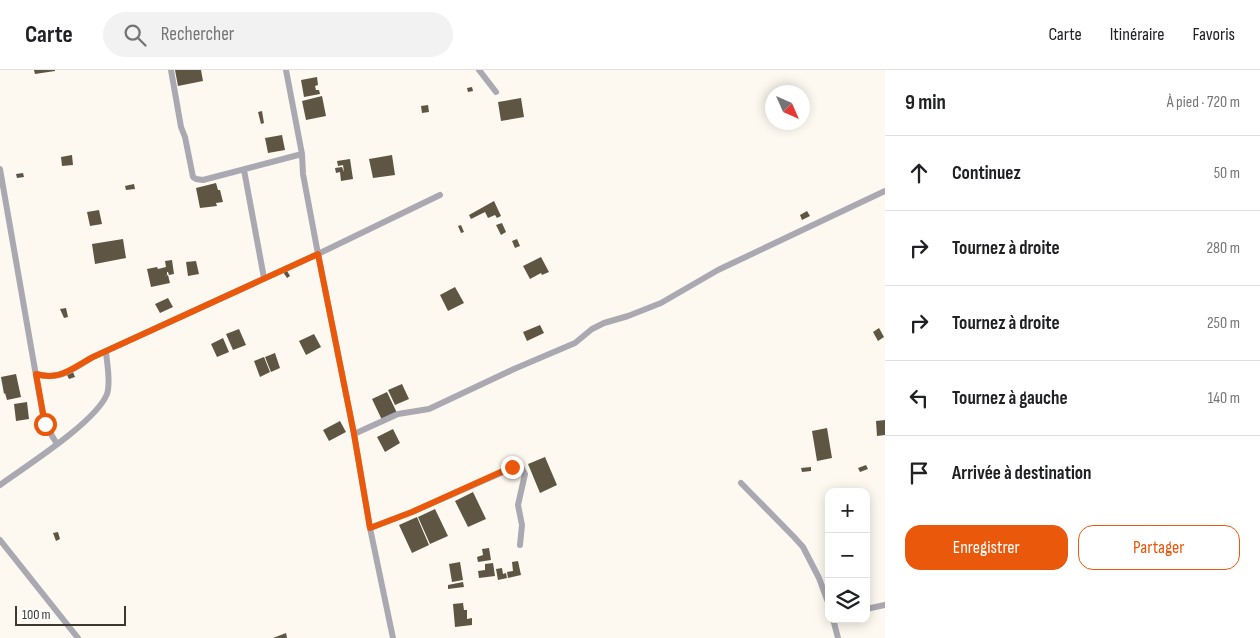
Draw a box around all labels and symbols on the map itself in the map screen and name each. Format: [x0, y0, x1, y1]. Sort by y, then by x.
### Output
north arrow [765, 85, 810, 130]
route start [34, 413, 57, 436]
route end [501, 456, 524, 479]
scale bar [15, 603, 126, 626]

